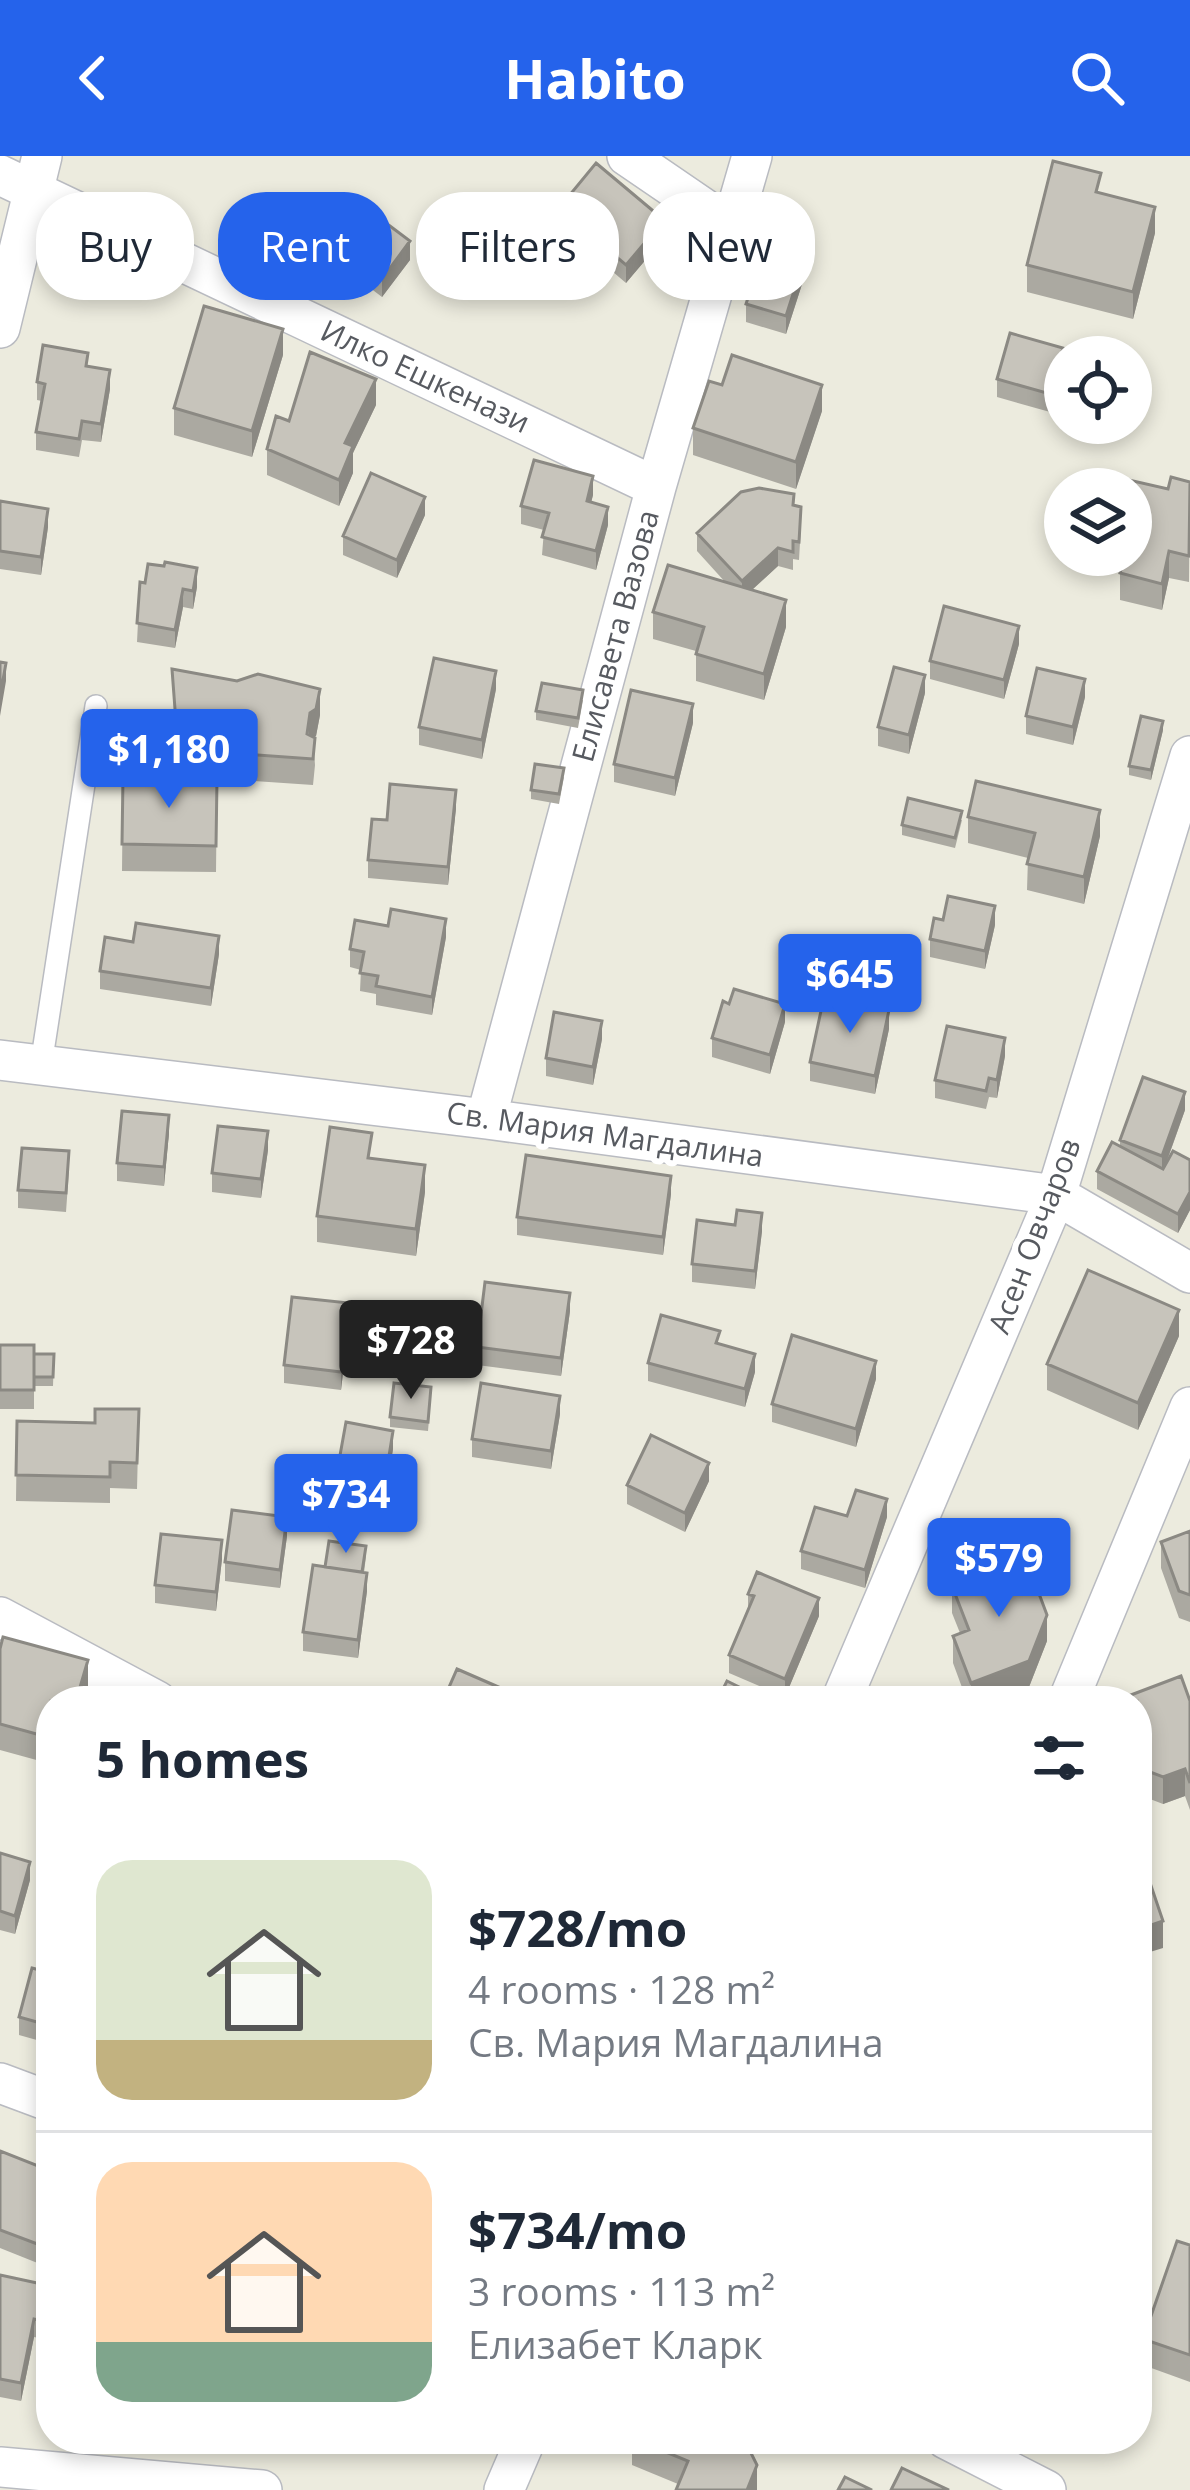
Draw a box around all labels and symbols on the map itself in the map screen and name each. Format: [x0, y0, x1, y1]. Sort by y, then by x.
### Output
street label: Илко Ешкенази [314, 309, 537, 442]
street label: Елисавета Вазова [561, 505, 668, 766]
pin: $1,180 [71, 709, 267, 811]
pin: $645 [779, 934, 921, 1036]
street label: Св. Мария Магдалина [444, 1091, 766, 1176]
street label: Асен Овчаров [978, 1132, 1090, 1339]
pin: $728 [340, 1300, 482, 1402]
pin: $734 [275, 1454, 417, 1556]
pin: $579 [928, 1518, 1070, 1620]

